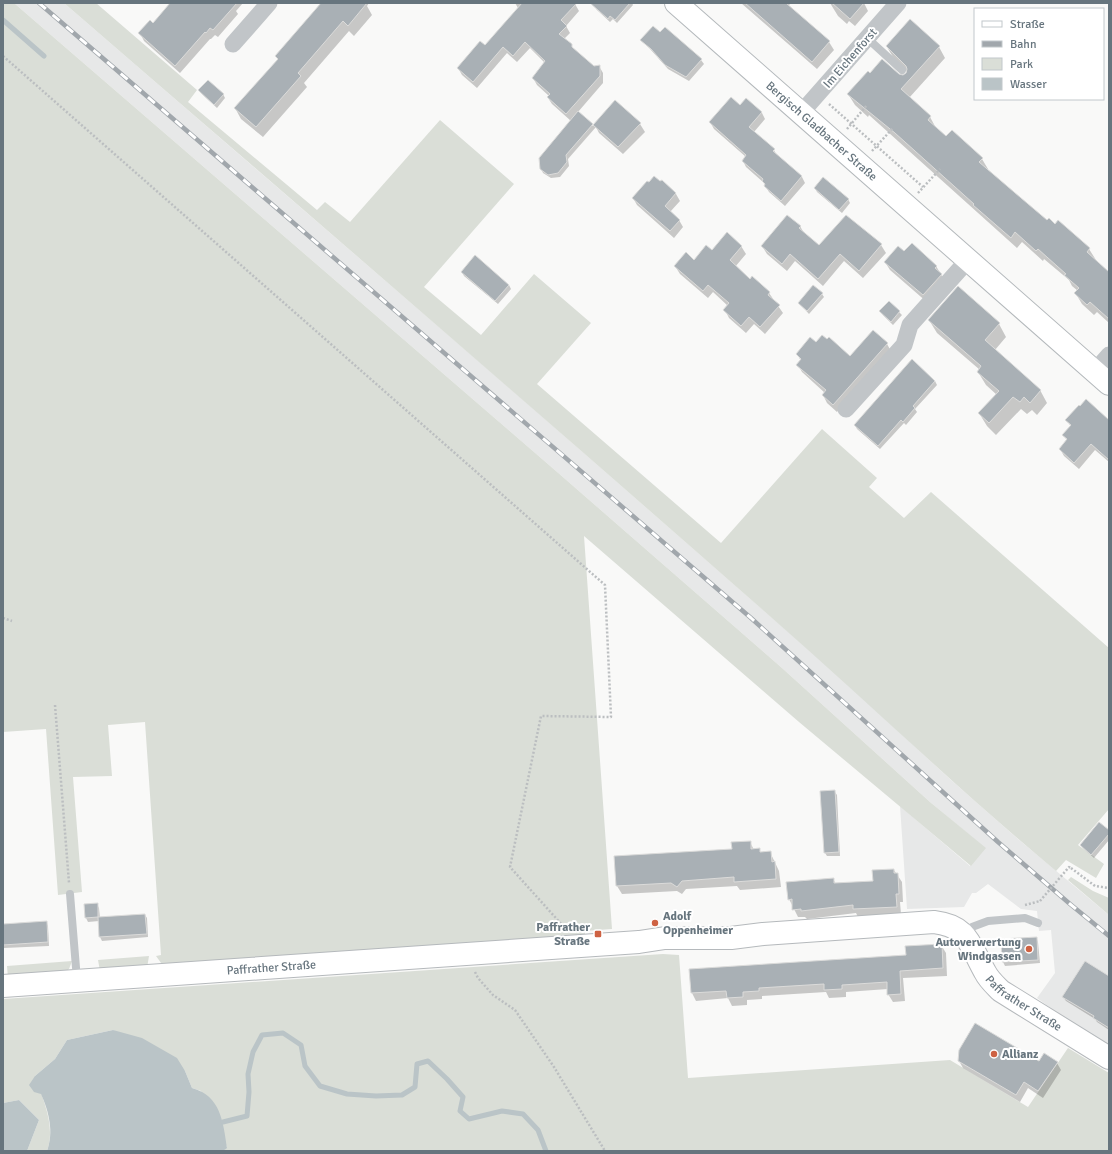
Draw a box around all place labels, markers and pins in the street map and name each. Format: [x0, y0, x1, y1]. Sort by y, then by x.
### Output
place label: Adolf Oppenheimer [663, 909, 733, 938]
marker: Adolf Oppenheimer [650, 918, 660, 928]
place label: Paffrather Straße [536, 920, 590, 949]
marker: Paffrather Straße [593, 929, 603, 939]
place label: Autoverwertung Windgassen [935, 935, 1022, 964]
marker: Autoverwertung Windgassen [1024, 944, 1034, 954]
place label: Allianz [1002, 1047, 1039, 1062]
marker: Allianz [989, 1049, 999, 1059]

